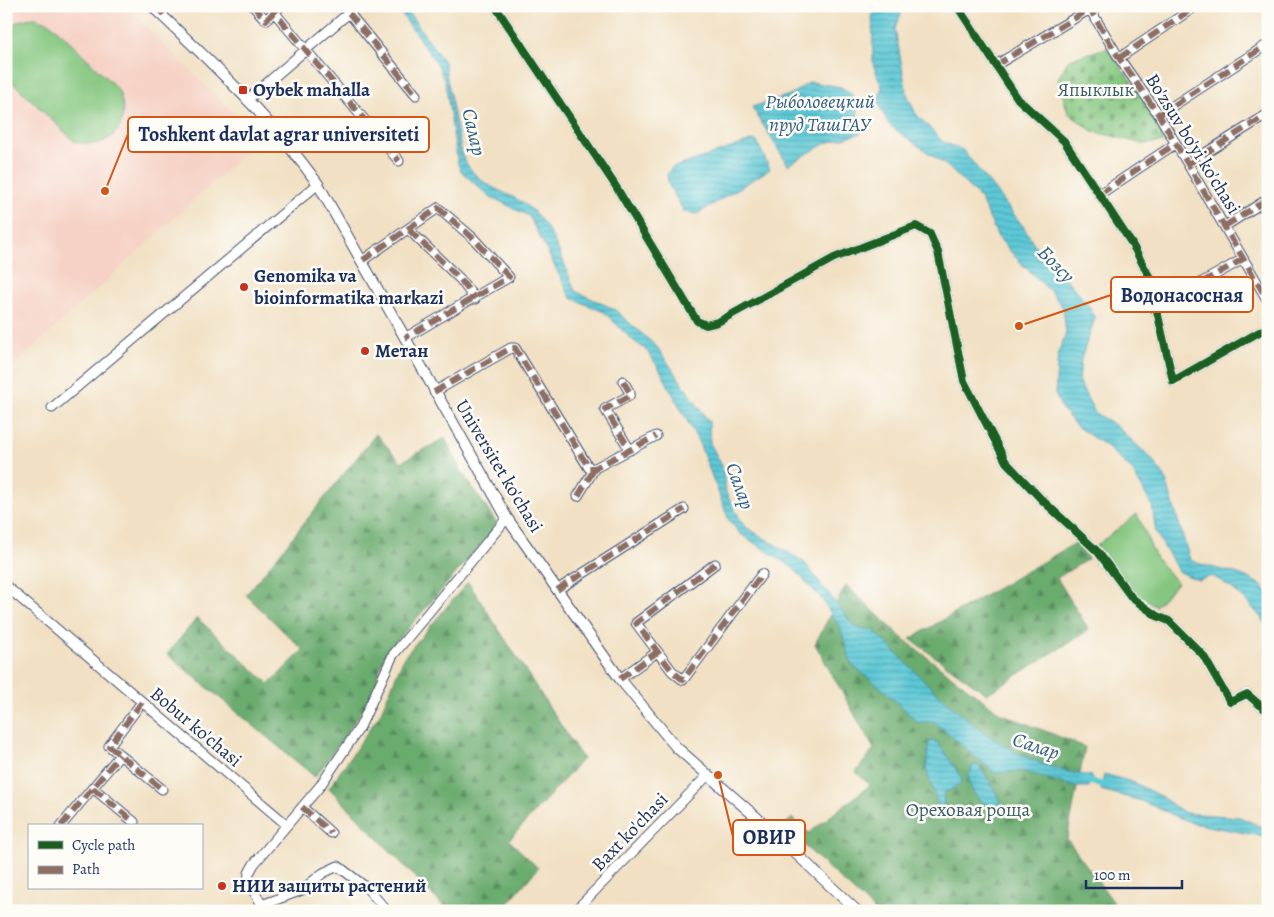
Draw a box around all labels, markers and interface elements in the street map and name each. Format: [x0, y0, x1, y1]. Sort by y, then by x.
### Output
street label: Bo'zsuv bo'yi ko'chasi [1139, 69, 1247, 219]
place label: Oybek mahalla [253, 77, 371, 103]
park label: Япыклык [1058, 77, 1135, 103]
marker: Oybek mahalla [237, 84, 249, 96]
water label: Рыболовецкий пруд ТашГАУ [765, 88, 875, 138]
water label: Салар [455, 106, 493, 158]
callout: Toshkent davlat agrar universiteti [128, 117, 429, 152]
text: Toshkent davlat agrar universiteti [139, 121, 420, 148]
water label: Бозсу [1031, 239, 1081, 289]
place label: Genomika va bioinformatika markazi [253, 263, 444, 311]
callout: Водонасосная [1111, 277, 1253, 312]
marker: Genomika va bioinformatika markazi [238, 281, 250, 293]
text: Водонасосная [1121, 282, 1243, 309]
place label: Метан [375, 338, 428, 364]
marker: Метан [359, 345, 371, 357]
street label: Universitet ko'chasi [449, 395, 549, 537]
water label: Салар [719, 459, 761, 513]
street label: Bobur ko'chasi [145, 681, 247, 773]
water label: Салар [1009, 726, 1063, 766]
street label: Baxt ko'chasi [586, 787, 674, 877]
park label: Ореховая роща [906, 797, 1031, 823]
callout: ОВИР [733, 820, 805, 855]
legend [28, 824, 202, 890]
text: ОВИР [743, 824, 796, 851]
text: Cycle path [72, 835, 135, 855]
scale bar [1086, 857, 1183, 889]
text: Path [72, 859, 100, 879]
text: 100 m [1094, 865, 1131, 885]
place label: НИИ защиты растений [232, 873, 427, 899]
marker: НИИ защиты растений [216, 880, 228, 892]

